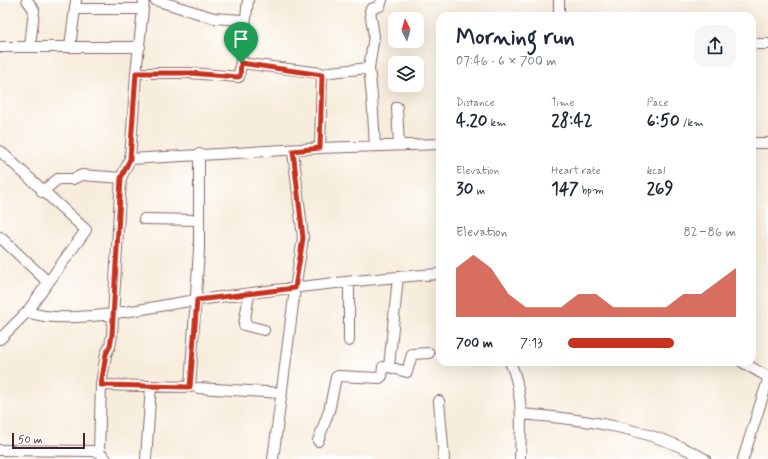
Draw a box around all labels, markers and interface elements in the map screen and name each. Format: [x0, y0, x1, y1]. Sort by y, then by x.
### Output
north arrow [388, 12, 424, 48]
map controls [388, 12, 424, 92]
pin [224, 22, 258, 63]
text: Morning run [456, 24, 575, 52]
button: share [694, 25, 736, 67]
icon: arrive [230, 28, 252, 50]
text: 07:46 · 6 × 700 m [456, 53, 557, 70]
button: layers [388, 56, 424, 92]
text: Distance [456, 96, 495, 110]
text: Time [551, 96, 574, 110]
text: Pace [647, 96, 669, 110]
text: 4.20 [456, 110, 487, 132]
text: 28:42 [551, 110, 592, 132]
text: 6:50 [647, 110, 680, 132]
text: km [487, 116, 507, 130]
text: /km [680, 116, 704, 130]
text: Elevation [456, 164, 499, 178]
text: Heart rate [551, 164, 601, 178]
text: kcal [647, 164, 665, 178]
text: 30 [456, 178, 473, 200]
text: 147 [551, 178, 579, 200]
text: 269 [647, 178, 673, 200]
text: m [473, 184, 485, 198]
text: bpm [579, 184, 604, 198]
text: Elevation [456, 224, 507, 241]
text: 82–86 m [683, 224, 736, 241]
text: 700 m [456, 335, 493, 352]
text: 7:13 [520, 335, 543, 352]
scale bar [12, 431, 85, 450]
text: 50 m [18, 433, 43, 447]

